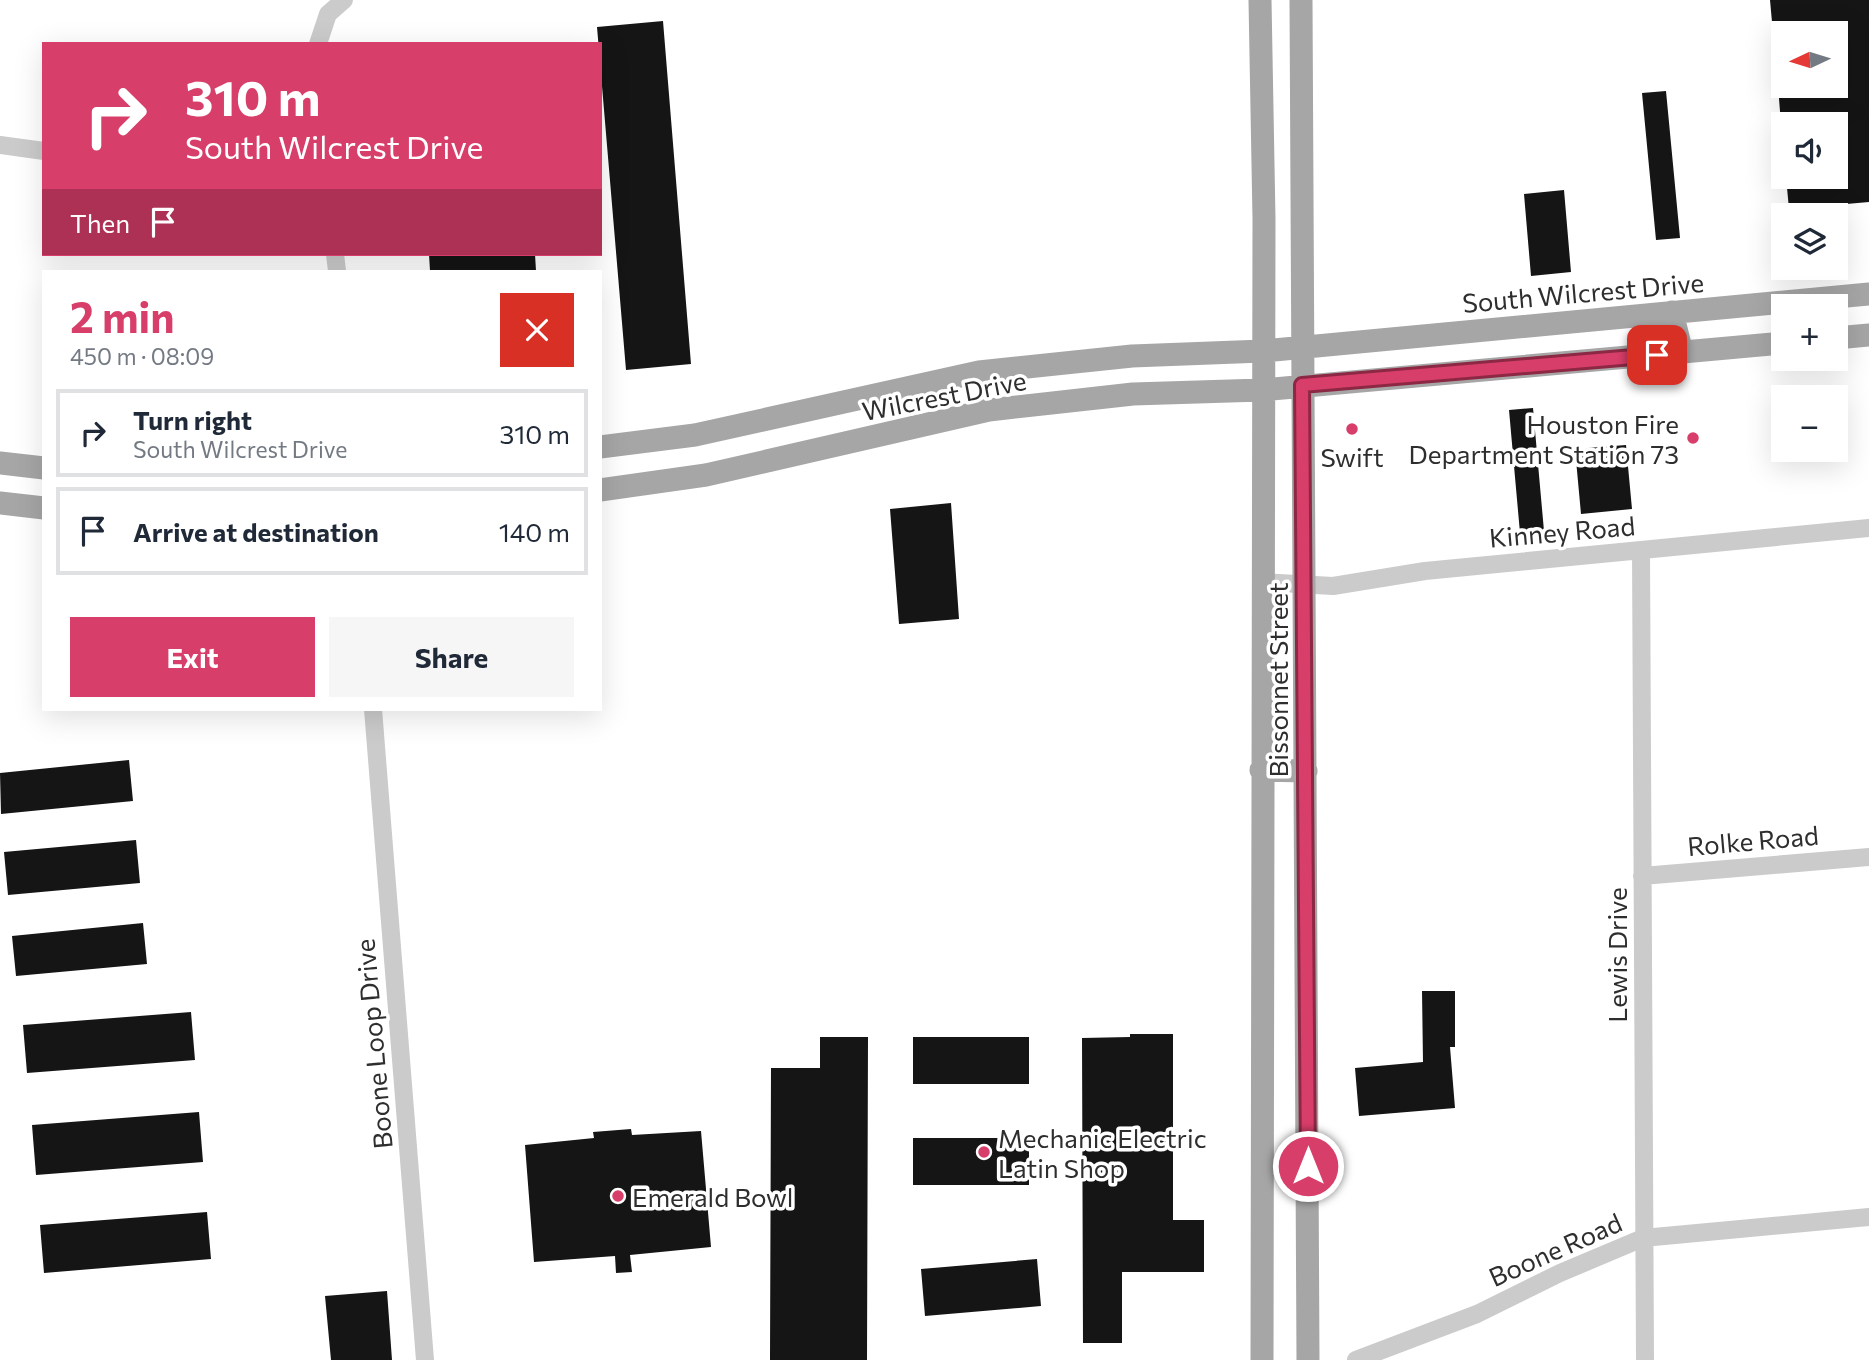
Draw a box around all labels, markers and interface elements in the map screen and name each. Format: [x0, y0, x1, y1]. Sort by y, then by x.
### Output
north arrow [1771, 21, 1848, 98]
map controls [1771, 21, 1848, 462]
text: 310 m [185, 66, 320, 126]
icon: right [70, 70, 161, 161]
button: sound [1771, 112, 1848, 189]
text: South Wilcrest Drive [185, 126, 483, 166]
icon: arrive [144, 203, 182, 241]
button: layers [1771, 203, 1848, 280]
text: Then [70, 207, 130, 238]
street label: South Wilcrest Drive [1461, 266, 1705, 318]
text: 2 min [70, 290, 175, 342]
button: close [500, 293, 574, 367]
button: + [1771, 294, 1848, 371]
pin [1627, 325, 1687, 385]
icon: arrive [1638, 336, 1676, 374]
text: 450 m · 08:09 [70, 342, 214, 370]
street label: Wilcrest Drive [859, 364, 1029, 426]
button: − [1771, 385, 1848, 462]
text: Turn right [133, 404, 252, 435]
place label: Houston Fire Department Station 73 [1409, 408, 1679, 469]
icon: right [74, 414, 112, 452]
text: 310 m [499, 418, 570, 449]
marker: Swift [1344, 421, 1360, 437]
marker: Houston Fire Department Station 73 [1685, 430, 1701, 446]
text: South Wilcrest Drive [133, 435, 347, 463]
place label: Swift [1320, 441, 1384, 472]
street label: Kinney Road [1488, 509, 1636, 553]
icon: arrive [74, 512, 112, 550]
text: Arrive at destination [133, 516, 379, 547]
text: 140 m [499, 516, 570, 547]
street label: Bissonnet Street [1262, 582, 1293, 778]
button: Exit [70, 617, 315, 697]
button: Share [329, 617, 574, 697]
street label: Rolke Road [1686, 819, 1820, 861]
street label: Lewis Drive [1601, 887, 1632, 1023]
street label: Boone Loop Drive [348, 938, 398, 1150]
place label: Mechanic Electric Latin Shop [998, 1122, 1207, 1183]
position arrow [1271, 1129, 1345, 1203]
marker: Mechanic Electric Latin Shop [976, 1144, 992, 1160]
place label: Emerald Bowl [632, 1181, 793, 1212]
marker: Emerald Bowl [610, 1188, 626, 1204]
street label: Boone Road [1484, 1206, 1626, 1292]

